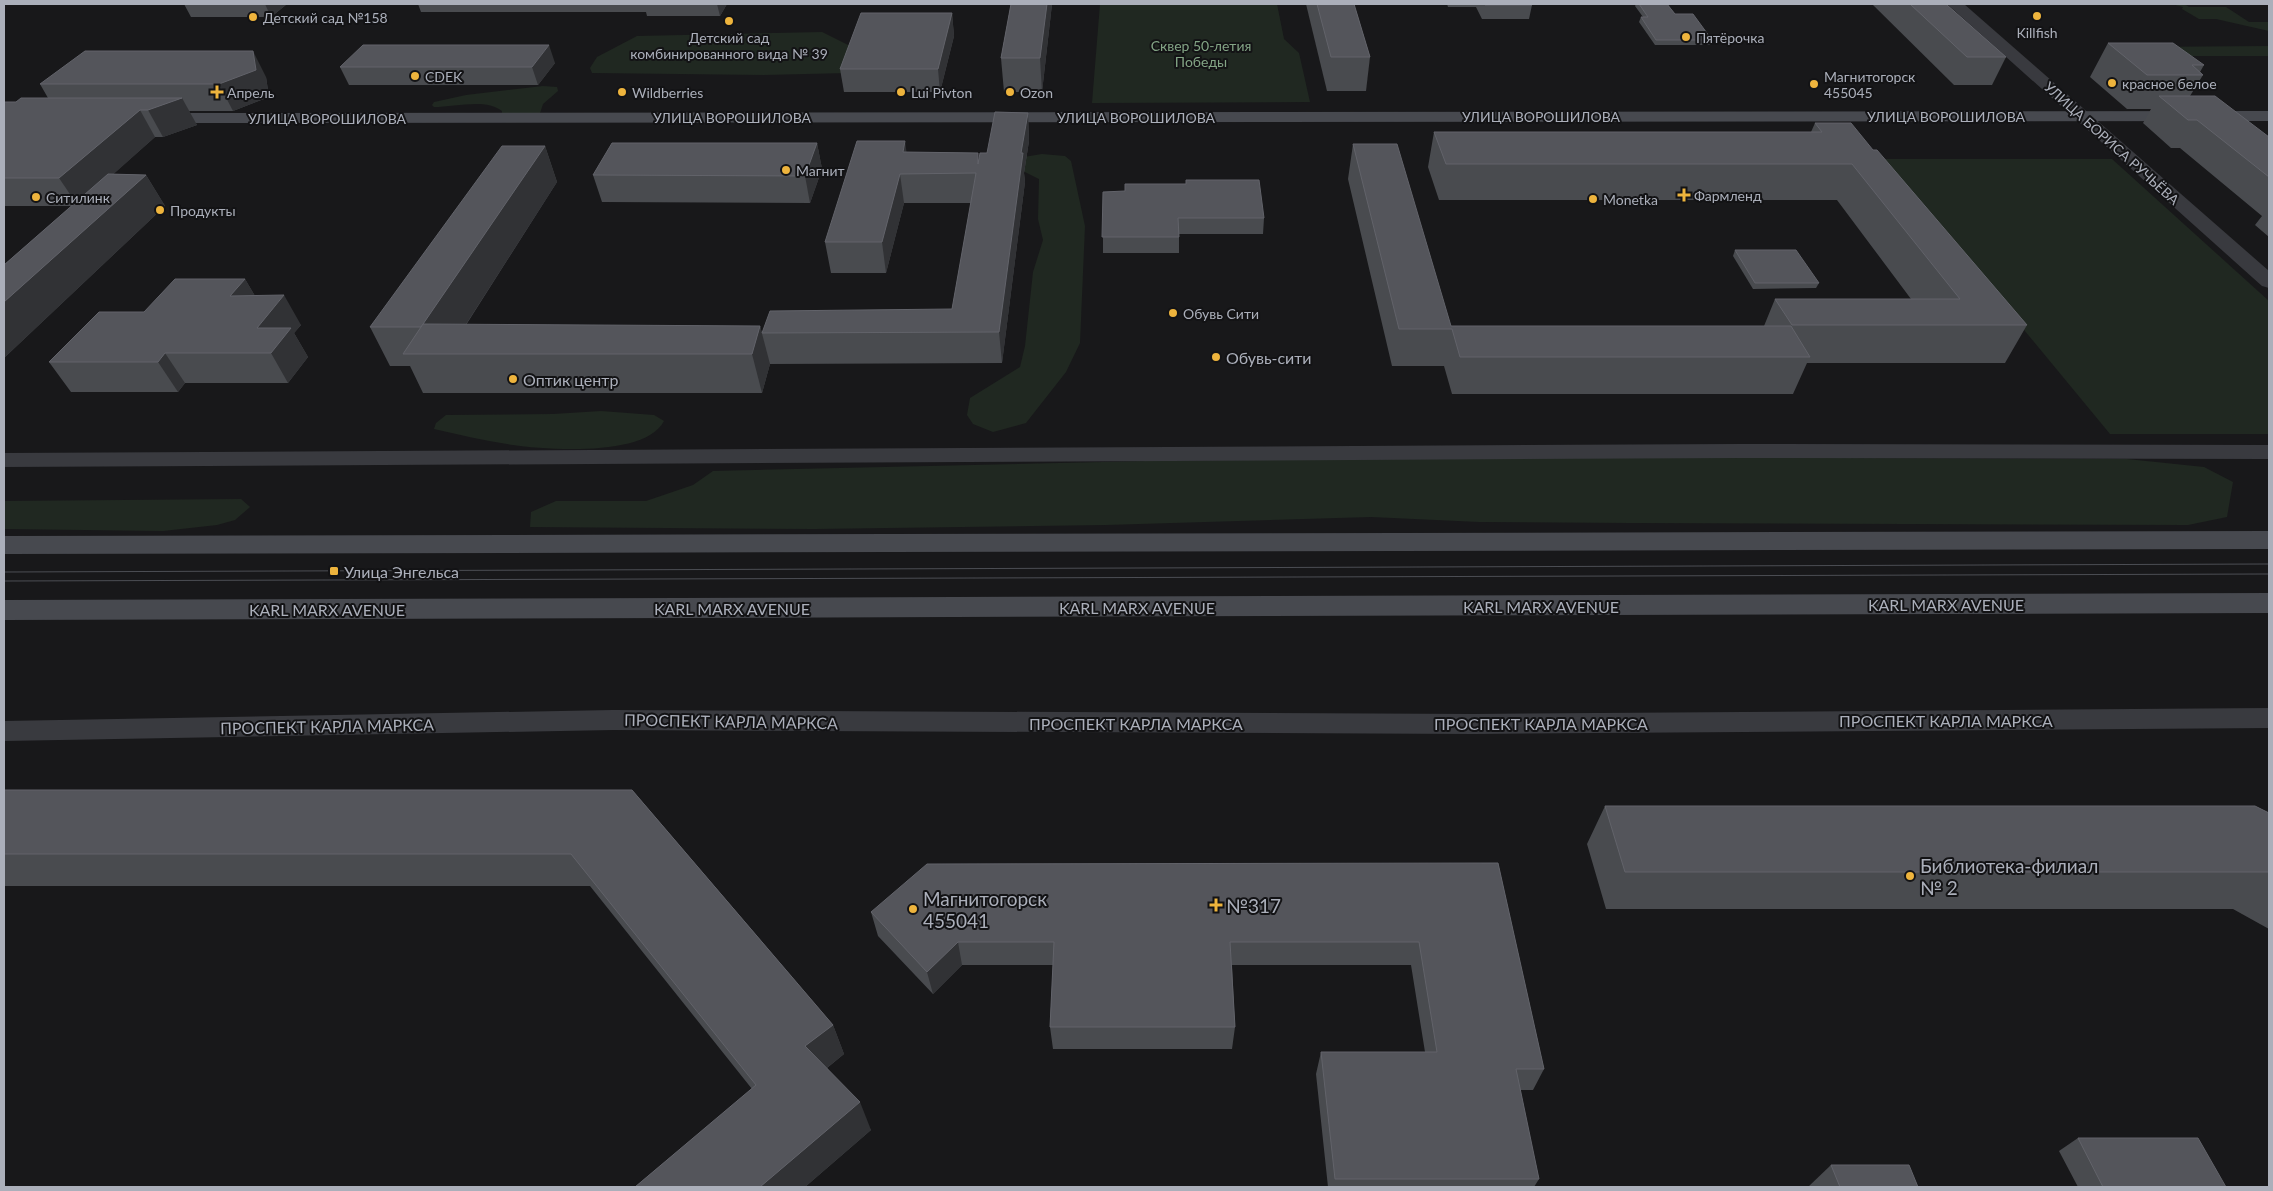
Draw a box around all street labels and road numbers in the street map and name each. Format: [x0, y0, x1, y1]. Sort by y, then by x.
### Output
street label: УЛИЦА БОРИСА РУЧЬЁВА [2041, 78, 2183, 208]
street label: УЛИЦА ВОРОШИЛОВА [1462, 108, 1621, 125]
street label: УЛИЦА ВОРОШИЛОВА [1867, 108, 2026, 125]
street label: УЛИЦА ВОРОШИЛОВА [653, 109, 812, 126]
street label: УЛИЦА ВОРОШИЛОВА [1057, 109, 1216, 126]
street label: УЛИЦА ВОРОШИЛОВА [248, 110, 407, 127]
street label: KARL MARX AVENUE [1868, 595, 2024, 614]
street label: KARL MARX AVENUE [1463, 597, 1619, 616]
street label: KARL MARX AVENUE [1059, 598, 1215, 617]
street label: KARL MARX AVENUE [654, 599, 810, 618]
street label: KARL MARX AVENUE [249, 600, 405, 619]
street label: ПРОСПЕКТ КАРЛА МАРКСА [624, 710, 838, 732]
street label: ПРОСПЕКТ КАРЛА МАРКСА [1839, 711, 2053, 730]
street label: ПРОСПЕКТ КАРЛА МАРКСА [1029, 714, 1243, 733]
street label: ПРОСПЕКТ КАРЛА МАРКСА [1434, 714, 1648, 733]
street label: ПРОСПЕКТ КАРЛА МАРКСА [220, 715, 434, 737]

